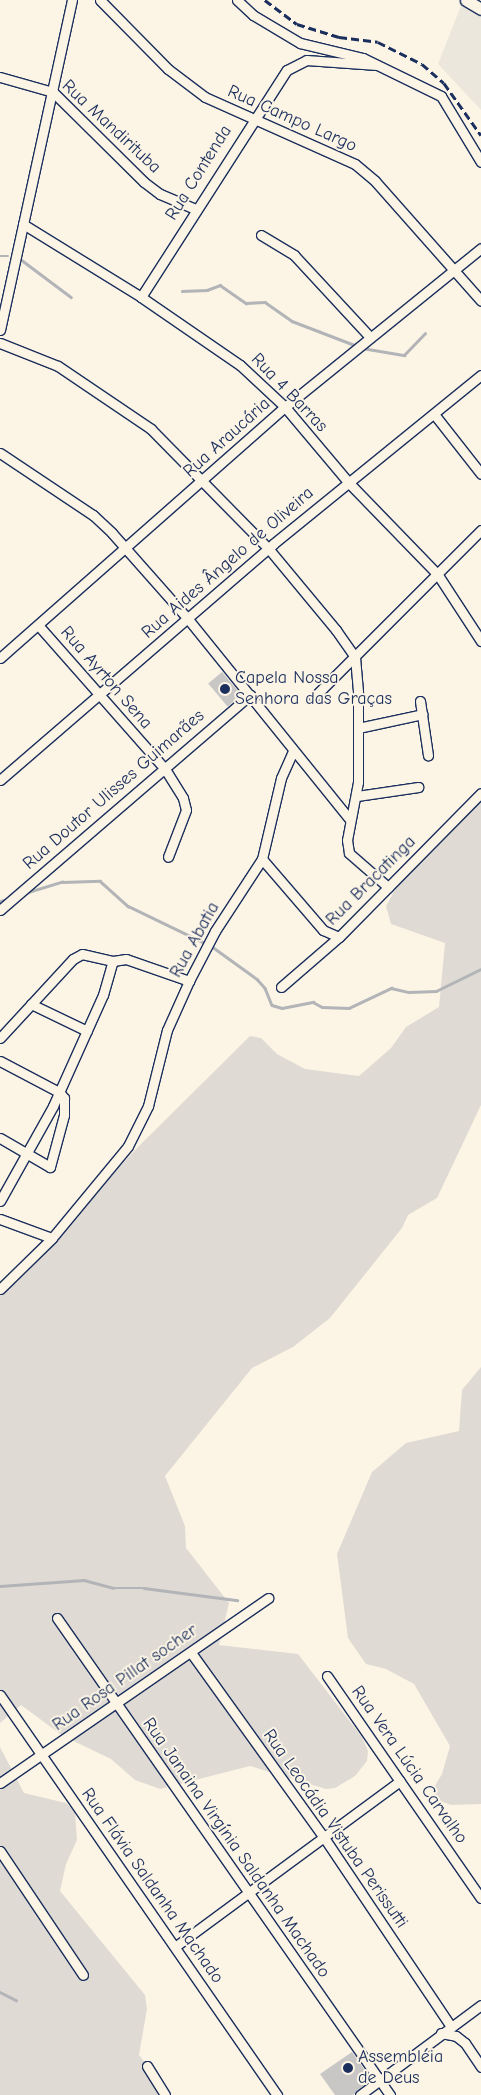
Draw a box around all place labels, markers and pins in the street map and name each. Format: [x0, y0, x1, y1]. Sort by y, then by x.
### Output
place label: Capela Nossa Senhora das Graças [235, 668, 392, 711]
marker: Capela Nossa Senhora das Graças [219, 683, 231, 695]
place label: Assembléia de Deus [358, 2047, 443, 2090]
marker: Assembléia de Deus [342, 2062, 354, 2074]

